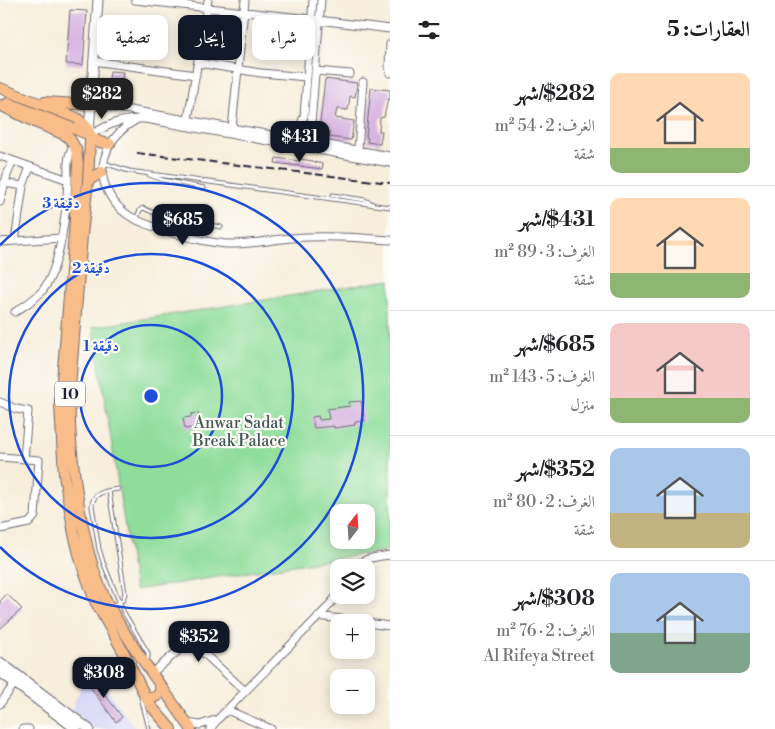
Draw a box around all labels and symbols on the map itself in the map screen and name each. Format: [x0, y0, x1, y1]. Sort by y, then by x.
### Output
pin: $282 [72, 78, 132, 120]
pin: $431 [270, 120, 330, 163]
text: 3 دقيقة [42, 194, 80, 213]
pin: $685 [153, 204, 213, 246]
text: 2 دقيقة [72, 259, 110, 278]
text: 1 دقيقة [83, 337, 119, 356]
road number: 10 [55, 382, 85, 406]
centre of rings [142, 387, 160, 405]
park label: Anwar Sadat Break Palace [191, 413, 286, 451]
north arrow [330, 504, 375, 549]
pin: $352 [169, 620, 229, 663]
pin: $308 [74, 656, 134, 699]

